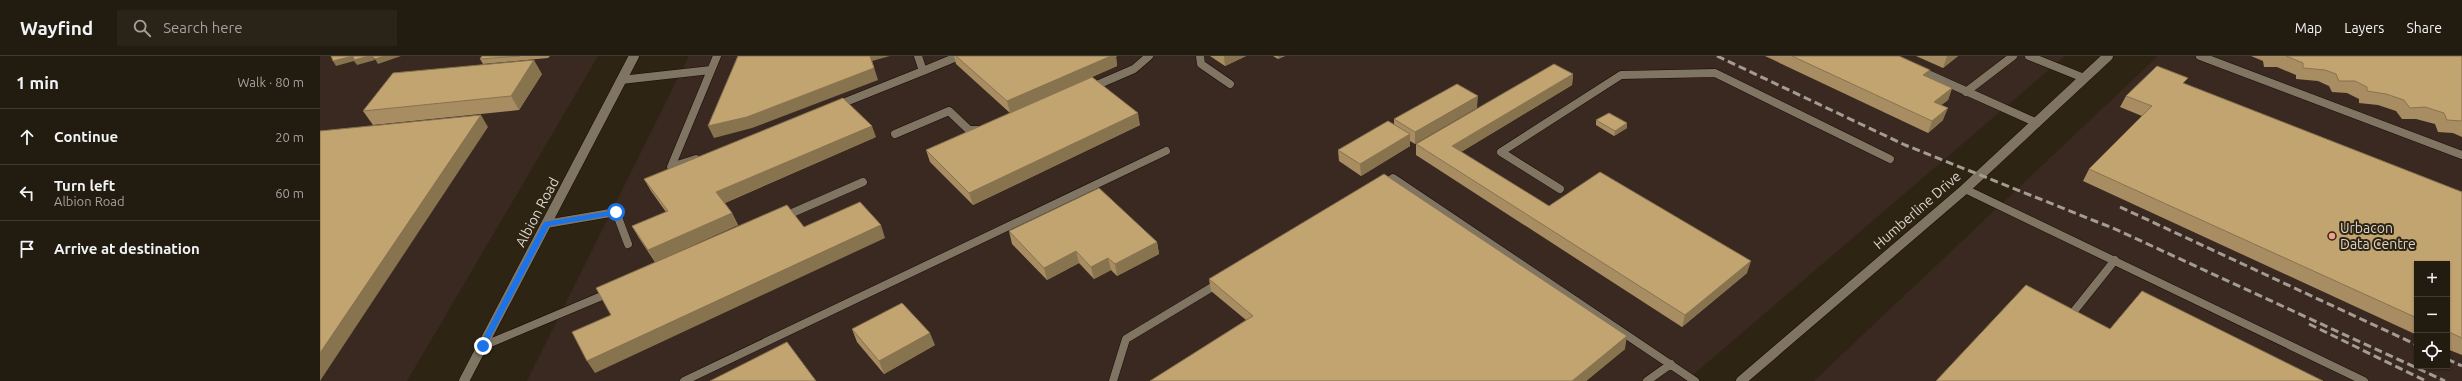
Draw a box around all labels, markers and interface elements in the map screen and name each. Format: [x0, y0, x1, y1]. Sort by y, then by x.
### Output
search box [117, 10, 397, 46]
text: Wayfind [20, 17, 93, 39]
icon: search [131, 17, 153, 39]
text: Search here [163, 19, 242, 36]
text: Map [2295, 20, 2322, 36]
text: Layers [2344, 20, 2384, 36]
text: Share [2406, 20, 2442, 36]
text: 1 min [16, 73, 59, 92]
text: Walk · 80 m [238, 75, 304, 89]
icon: ahead [16, 126, 38, 148]
text: Continue [54, 128, 118, 145]
text: 20 m [275, 130, 304, 144]
street label: Humberline Drive [1870, 168, 1964, 252]
street label: Albion Road [512, 175, 562, 249]
text: Turn left [54, 177, 115, 194]
icon: left [16, 182, 38, 204]
text: 60 m [275, 186, 304, 200]
text: Albion Road [54, 194, 125, 208]
route start [607, 203, 625, 221]
place label: Urbacon Data Centre [2340, 220, 2416, 252]
marker: Urbacon Data Centre [2327, 231, 2337, 241]
icon: arrive [16, 238, 38, 260]
text: Arrive at destination [54, 240, 200, 257]
map controls [2414, 261, 2450, 369]
button: + [2414, 261, 2450, 297]
button: − [2414, 297, 2450, 333]
button: locate [2414, 333, 2450, 369]
route end [474, 337, 492, 355]

